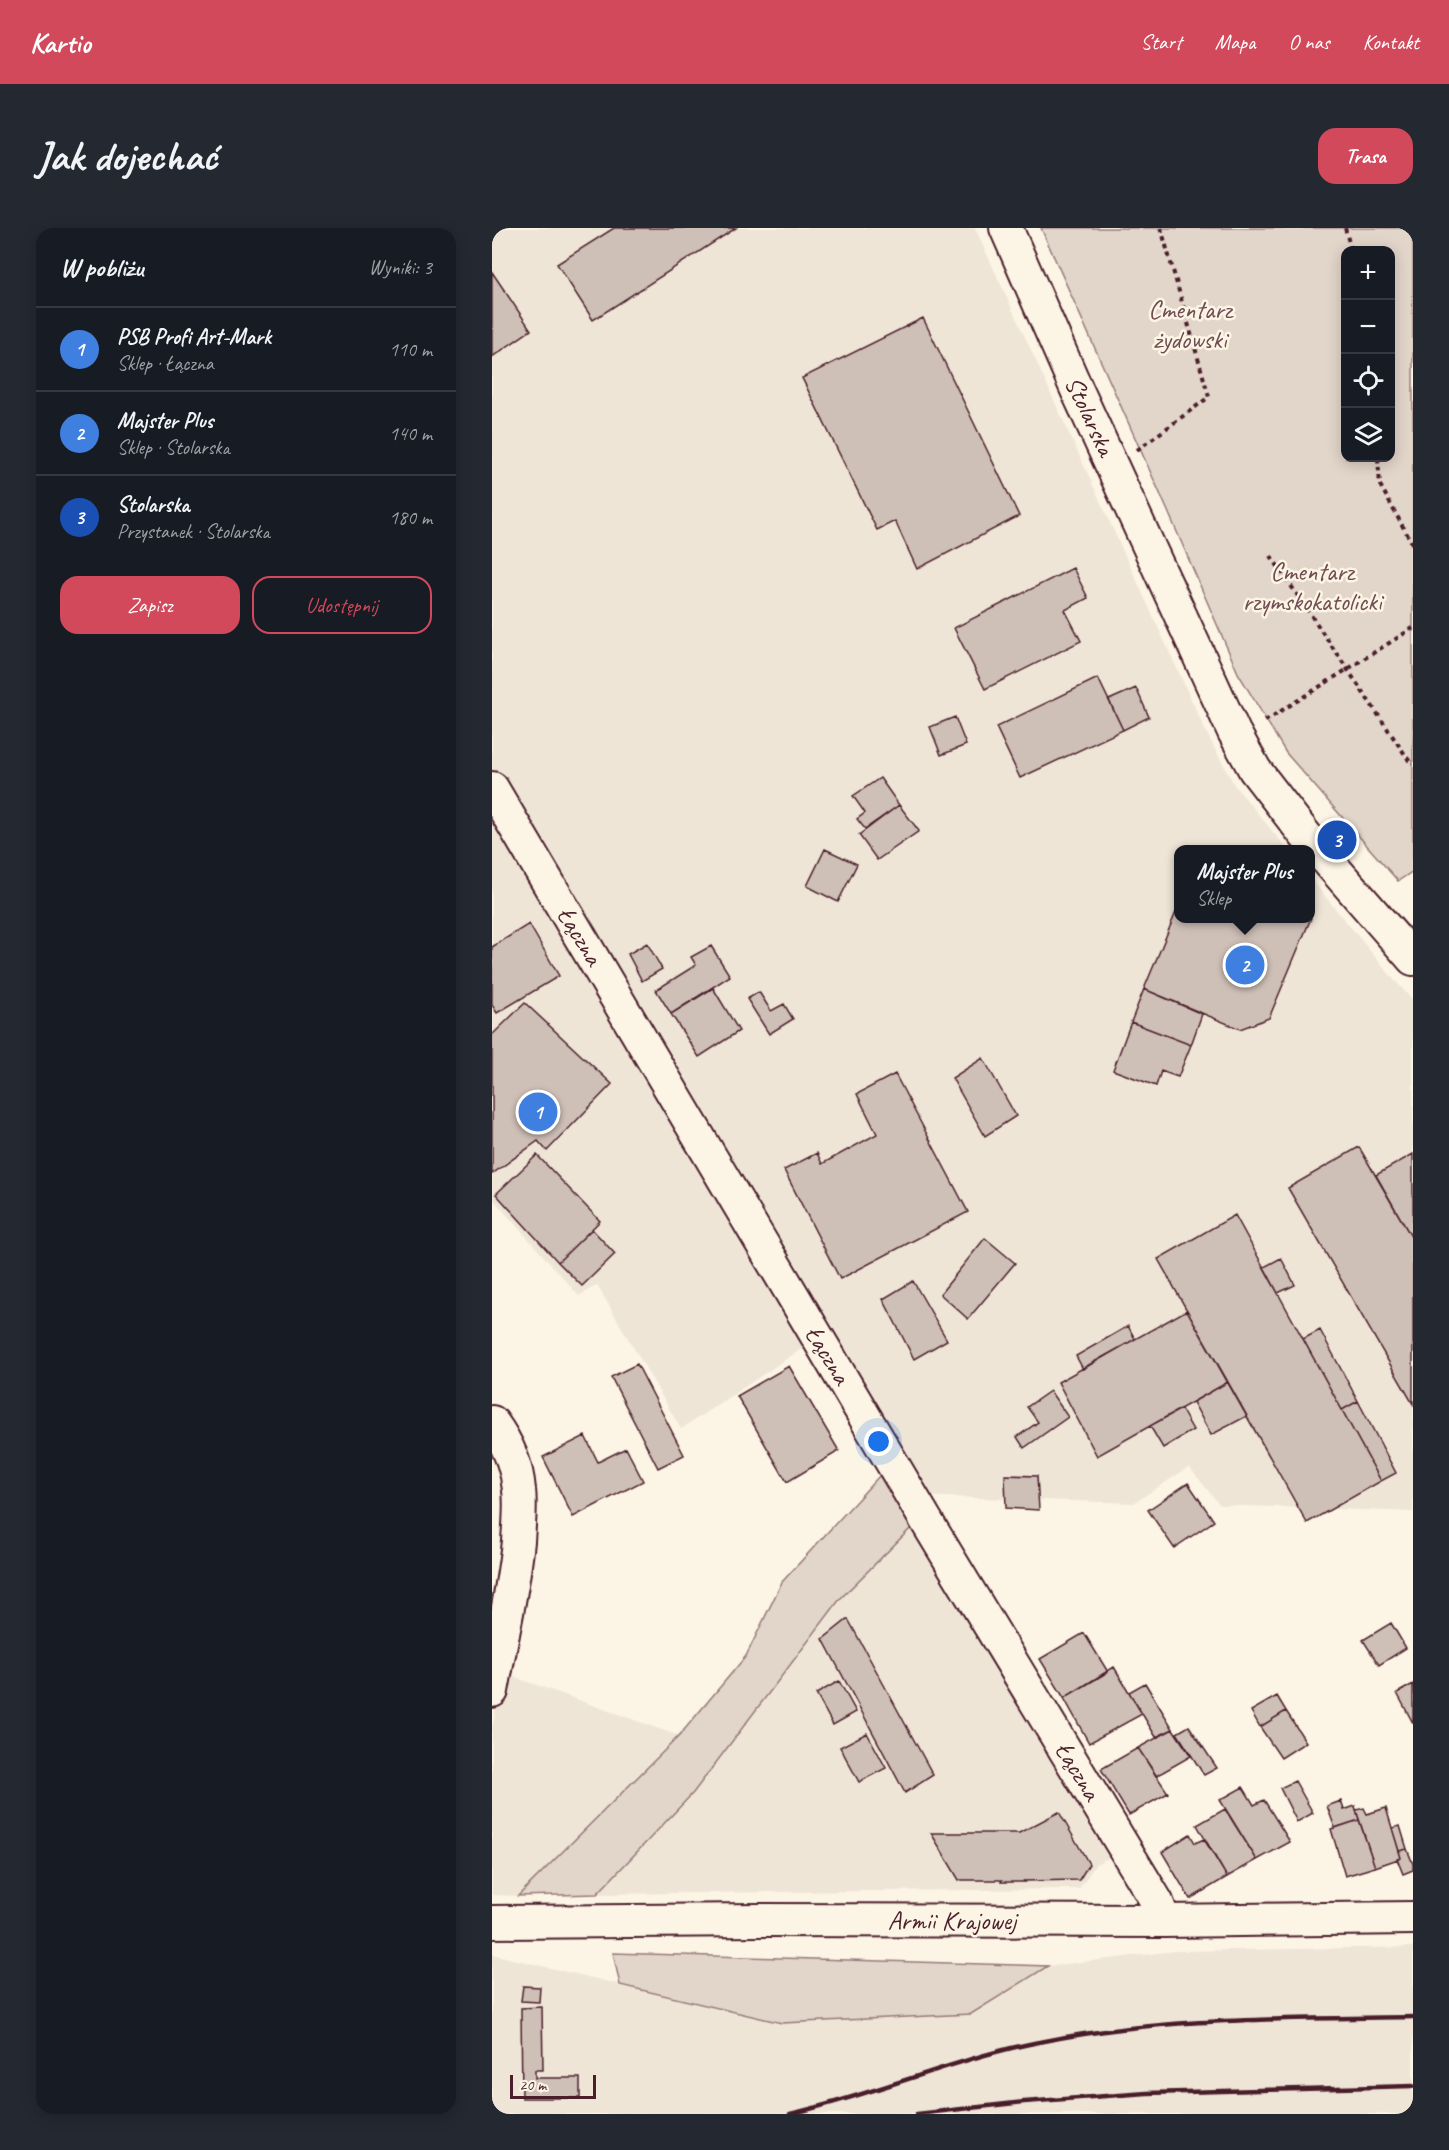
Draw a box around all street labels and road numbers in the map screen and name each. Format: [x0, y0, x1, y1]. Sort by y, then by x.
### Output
street label: Stolarska [1057, 371, 1124, 463]
street label: Łączna [550, 901, 611, 973]
street label: Łączna [798, 1320, 859, 1392]
street label: Łączna [1048, 1736, 1109, 1808]
street label: Armii Krajowej [888, 1904, 1019, 1937]

